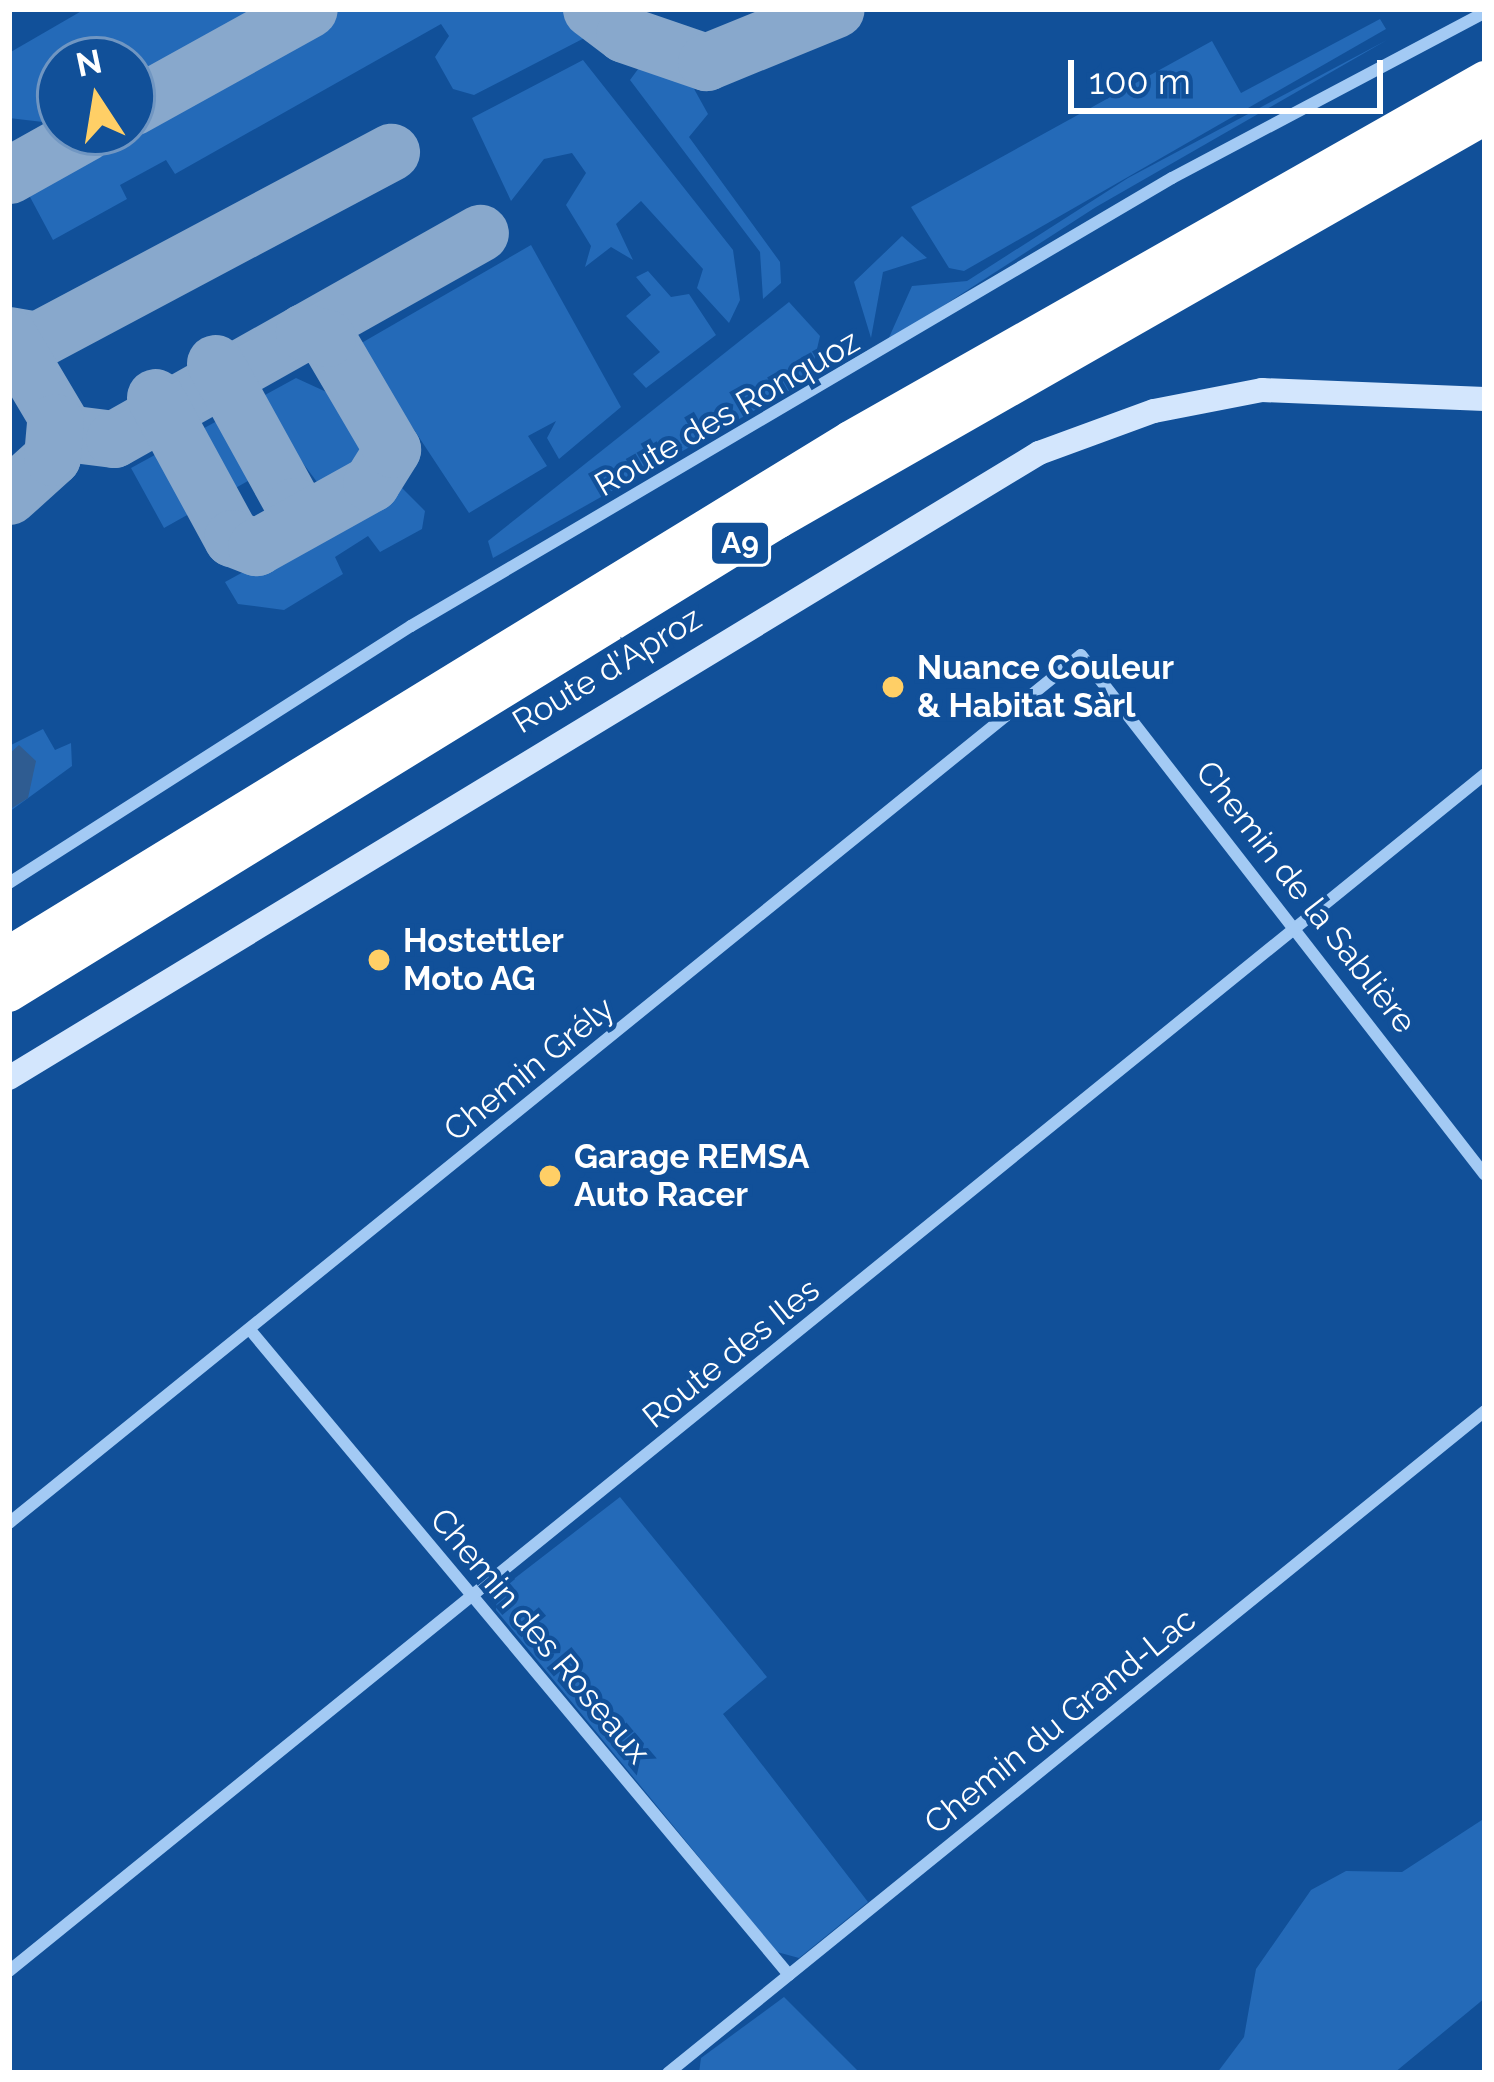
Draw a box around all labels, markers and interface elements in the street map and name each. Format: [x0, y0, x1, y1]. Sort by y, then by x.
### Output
north arrow [36, 36, 156, 156]
scale bar [1074, 36, 1389, 110]
text: N [73, 42, 105, 85]
text: 100 m [1089, 60, 1191, 102]
street label: Route des Ronquoz [588, 321, 866, 505]
road number: A9 [707, 519, 773, 567]
street label: Route d'Aproz [506, 598, 708, 742]
place label: Nuance Couleur & Habitat Sàrl [917, 648, 1174, 726]
marker: Nuance Couleur & Habitat Sàrl [880, 674, 906, 700]
street label: Chemin de la Sablière [1187, 753, 1425, 1041]
place label: Hostettler Moto AG [403, 921, 564, 999]
marker: Hostettler Moto AG [366, 947, 392, 973]
street label: Chemin Grély [436, 989, 622, 1149]
place label: Garage REMSA Auto Racer [574, 1137, 809, 1215]
marker: Garage REMSA Auto Racer [537, 1163, 563, 1189]
street label: Route des Iles [635, 1270, 827, 1436]
street label: Chemin des Roseaux [422, 1500, 658, 1772]
street label: Chemin du Grand-Lac [917, 1600, 1203, 1842]

